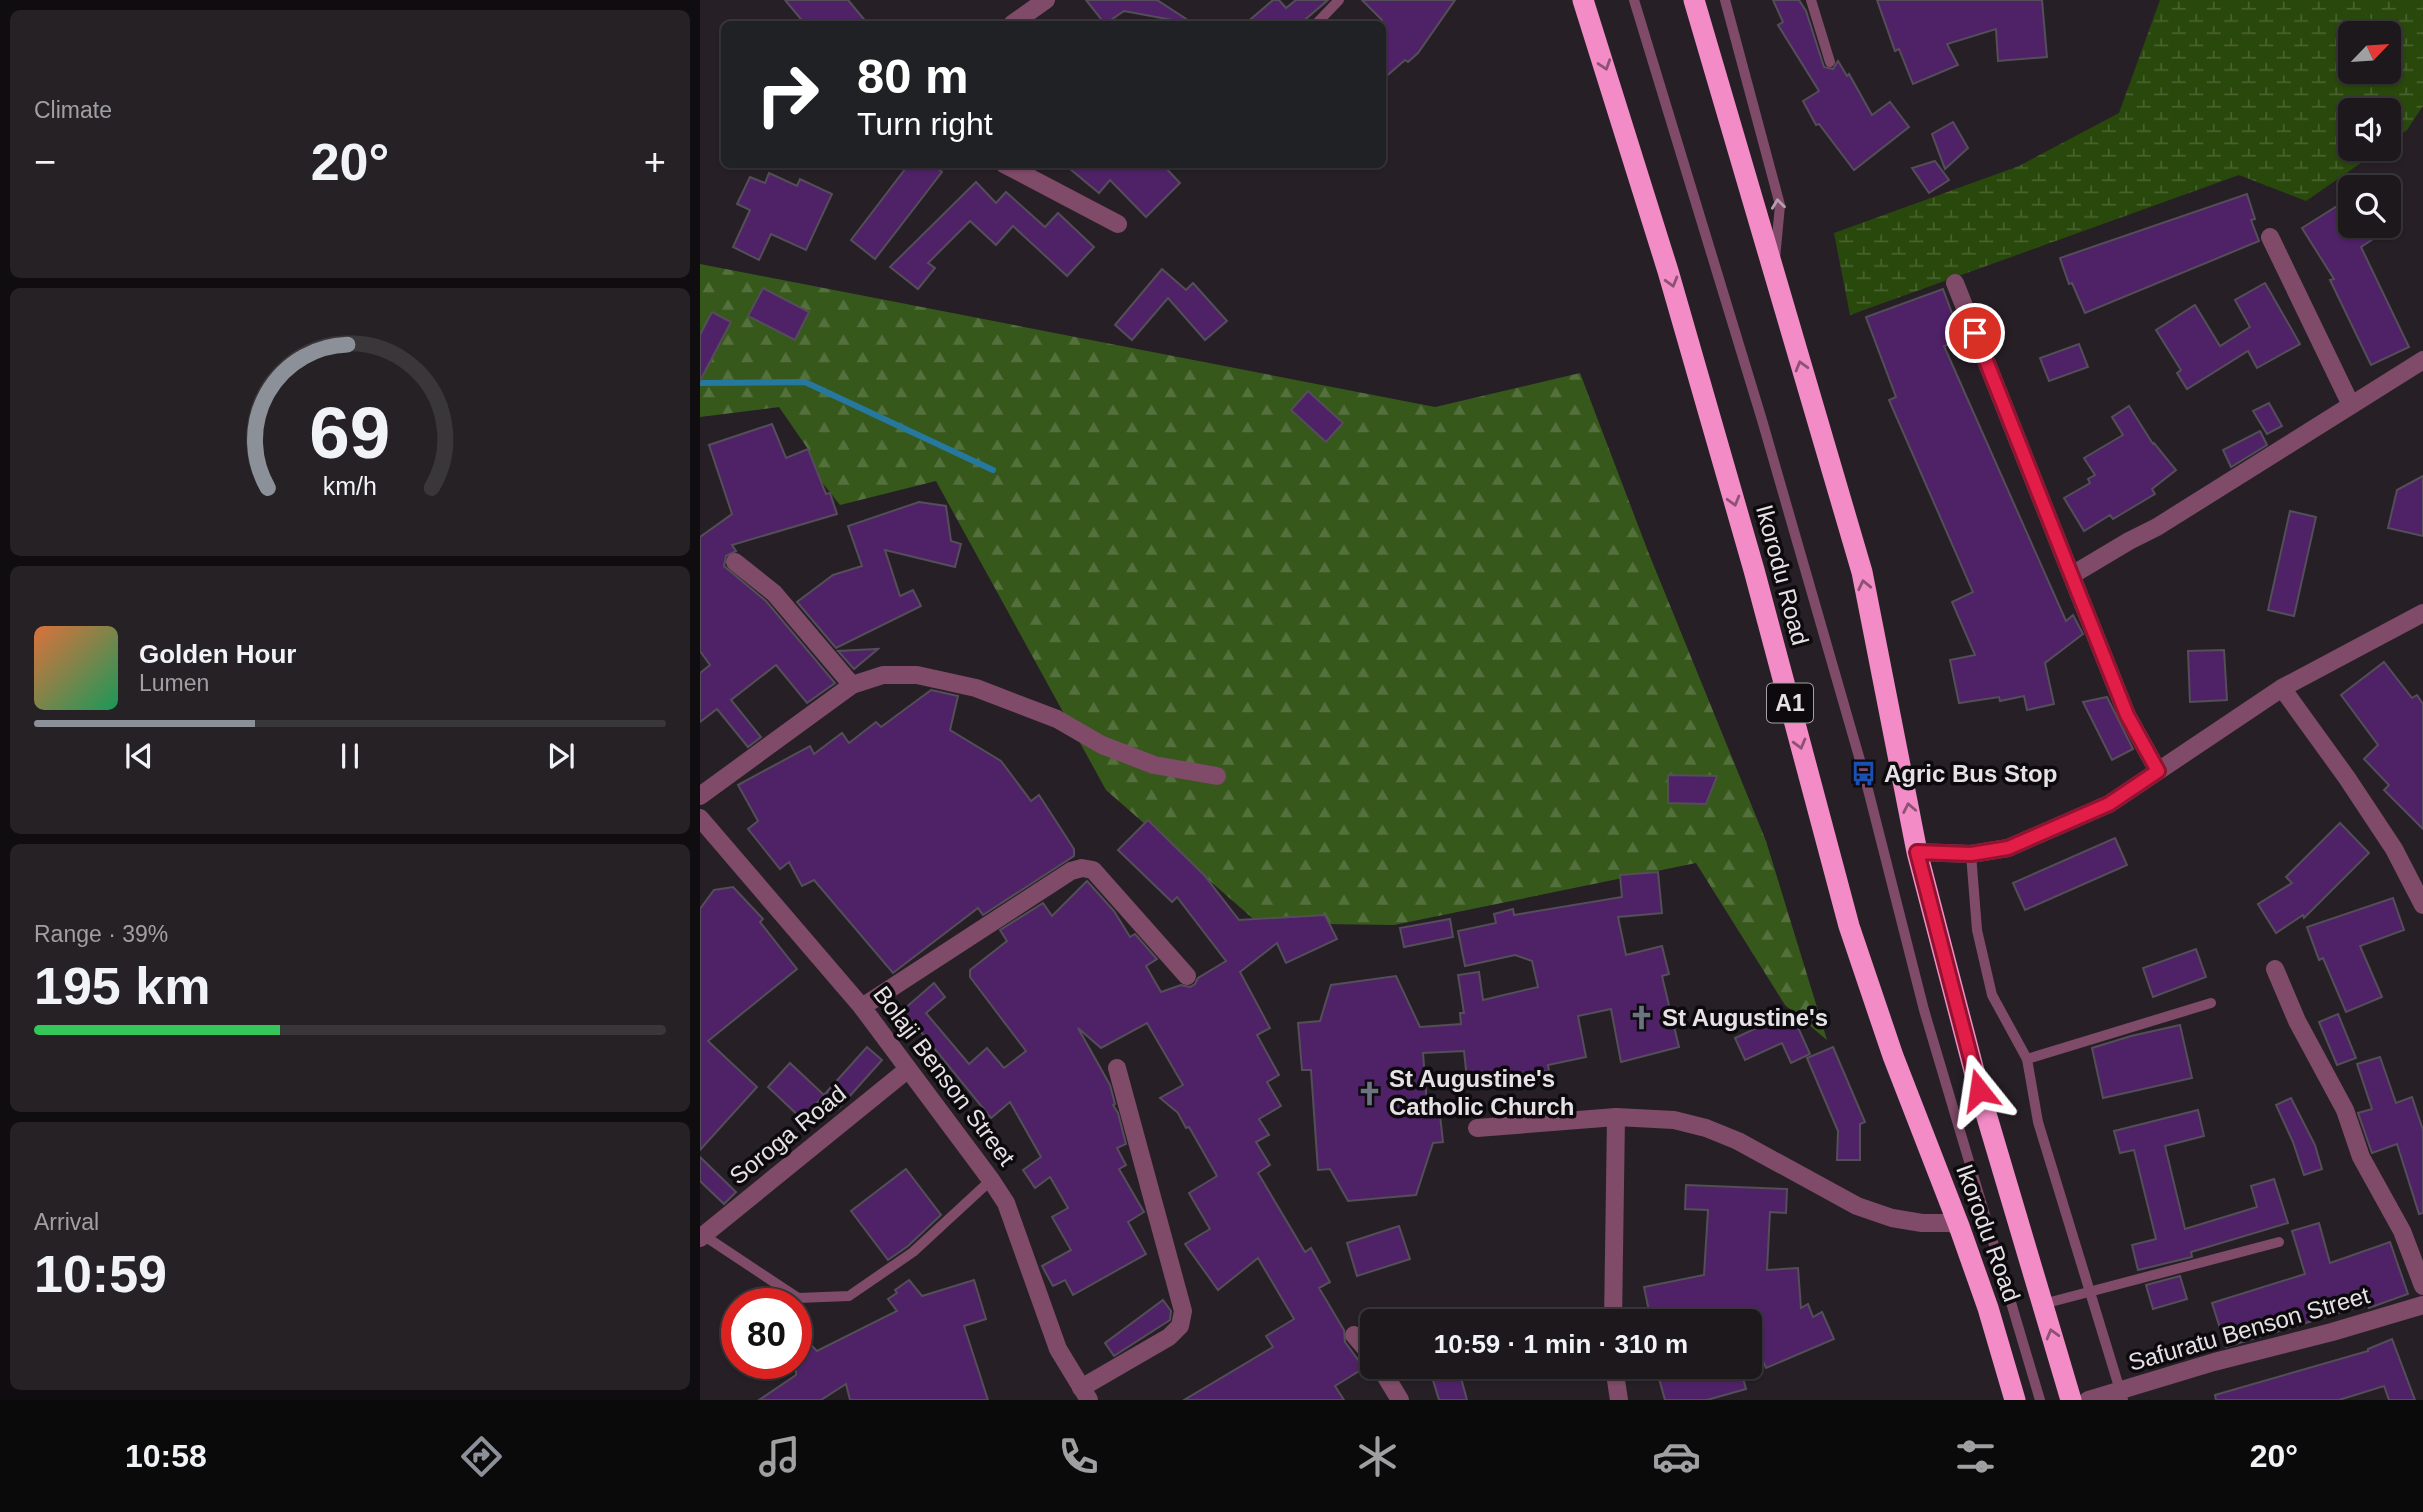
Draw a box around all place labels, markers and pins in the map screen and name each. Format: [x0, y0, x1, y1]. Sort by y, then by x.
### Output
pin [1945, 303, 2005, 363]
bus stop icon: Agric Bus Stop [1850, 760, 1878, 788]
place label: Agric Bus Stop [1884, 760, 2057, 787]
church icon: St Augustine's [1628, 1004, 1656, 1032]
place label: St Augustine's [1662, 1004, 1828, 1031]
place label: St Augustine's Catholic Church [1389, 1065, 1574, 1120]
church icon: St Augustine's Catholic Church [1355, 1079, 1383, 1107]

